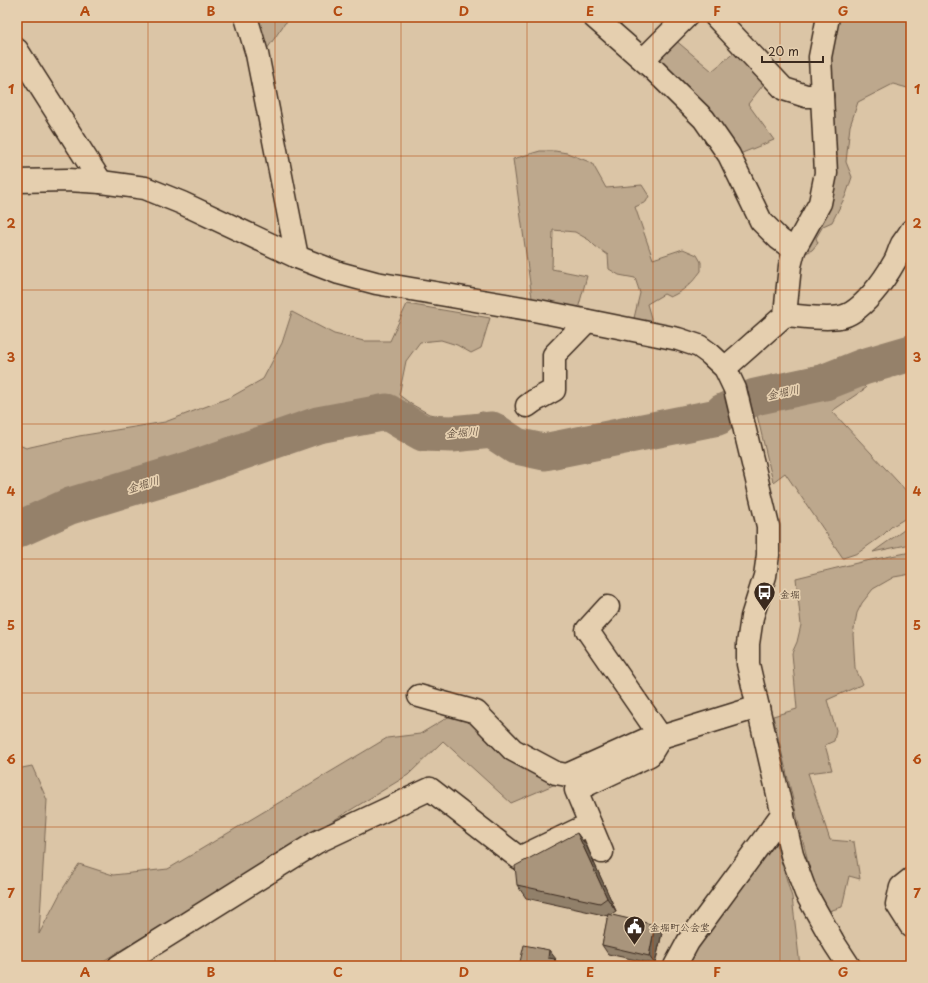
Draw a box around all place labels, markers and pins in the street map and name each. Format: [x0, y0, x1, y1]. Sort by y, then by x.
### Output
bus stop icon: 金堀 [751, 580, 777, 613]
place label: 金堀 [780, 586, 800, 601]
public building icon: 金堀町公会堂 [622, 913, 648, 946]
place label: 金堀町公会堂 [650, 919, 710, 934]

